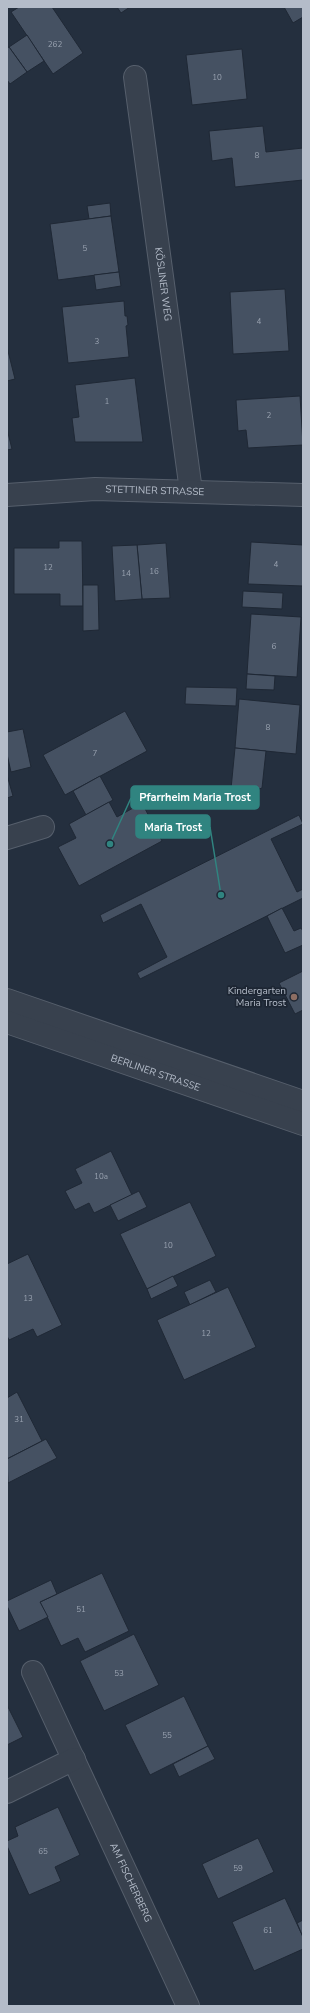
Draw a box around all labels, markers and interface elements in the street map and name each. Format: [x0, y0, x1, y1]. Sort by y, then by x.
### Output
house number: 262 [48, 39, 62, 50]
house number: 10 [212, 72, 222, 83]
house number: 8 [255, 150, 260, 161]
house number: 5 [83, 243, 88, 254]
street label: KÖSLINER WEG [151, 246, 175, 322]
house number: 4 [257, 316, 262, 327]
house number: 3 [95, 336, 100, 347]
house number: 1 [105, 396, 110, 407]
house number: 2 [267, 410, 272, 421]
street label: STETTINER STRASSE [105, 482, 205, 499]
house number: 4 [274, 559, 279, 570]
house number: 12 [43, 562, 53, 573]
house number: 16 [149, 566, 159, 577]
house number: 14 [121, 568, 131, 579]
house number: 6 [272, 641, 277, 652]
house number: 8 [266, 722, 271, 733]
house number: 7 [93, 748, 98, 759]
callout: Pfarrheim Maria Trost [131, 786, 259, 809]
text: Pfarrheim Maria Trost [139, 790, 251, 805]
callout: Maria Trost [136, 815, 210, 838]
text: Maria Trost [144, 820, 203, 835]
place label: Kindergarten Maria Trost [228, 984, 286, 1010]
marker: Kindergarten Maria Trost [289, 992, 299, 1002]
street label: BERLINER STRASSE [109, 1051, 202, 1095]
house number: 10a [94, 1171, 108, 1182]
house number: 10 [163, 1240, 173, 1251]
house number: 13 [23, 1293, 33, 1304]
house number: 12 [201, 1328, 211, 1339]
house number: 31 [14, 1414, 24, 1425]
house number: 51 [76, 1604, 86, 1615]
house number: 53 [114, 1668, 124, 1679]
house number: 55 [162, 1730, 172, 1741]
street label: AM FISCHERBERG [106, 1840, 155, 1924]
house number: 65 [38, 1846, 48, 1857]
house number: 59 [233, 1863, 243, 1874]
house number: 61 [263, 1925, 273, 1936]

